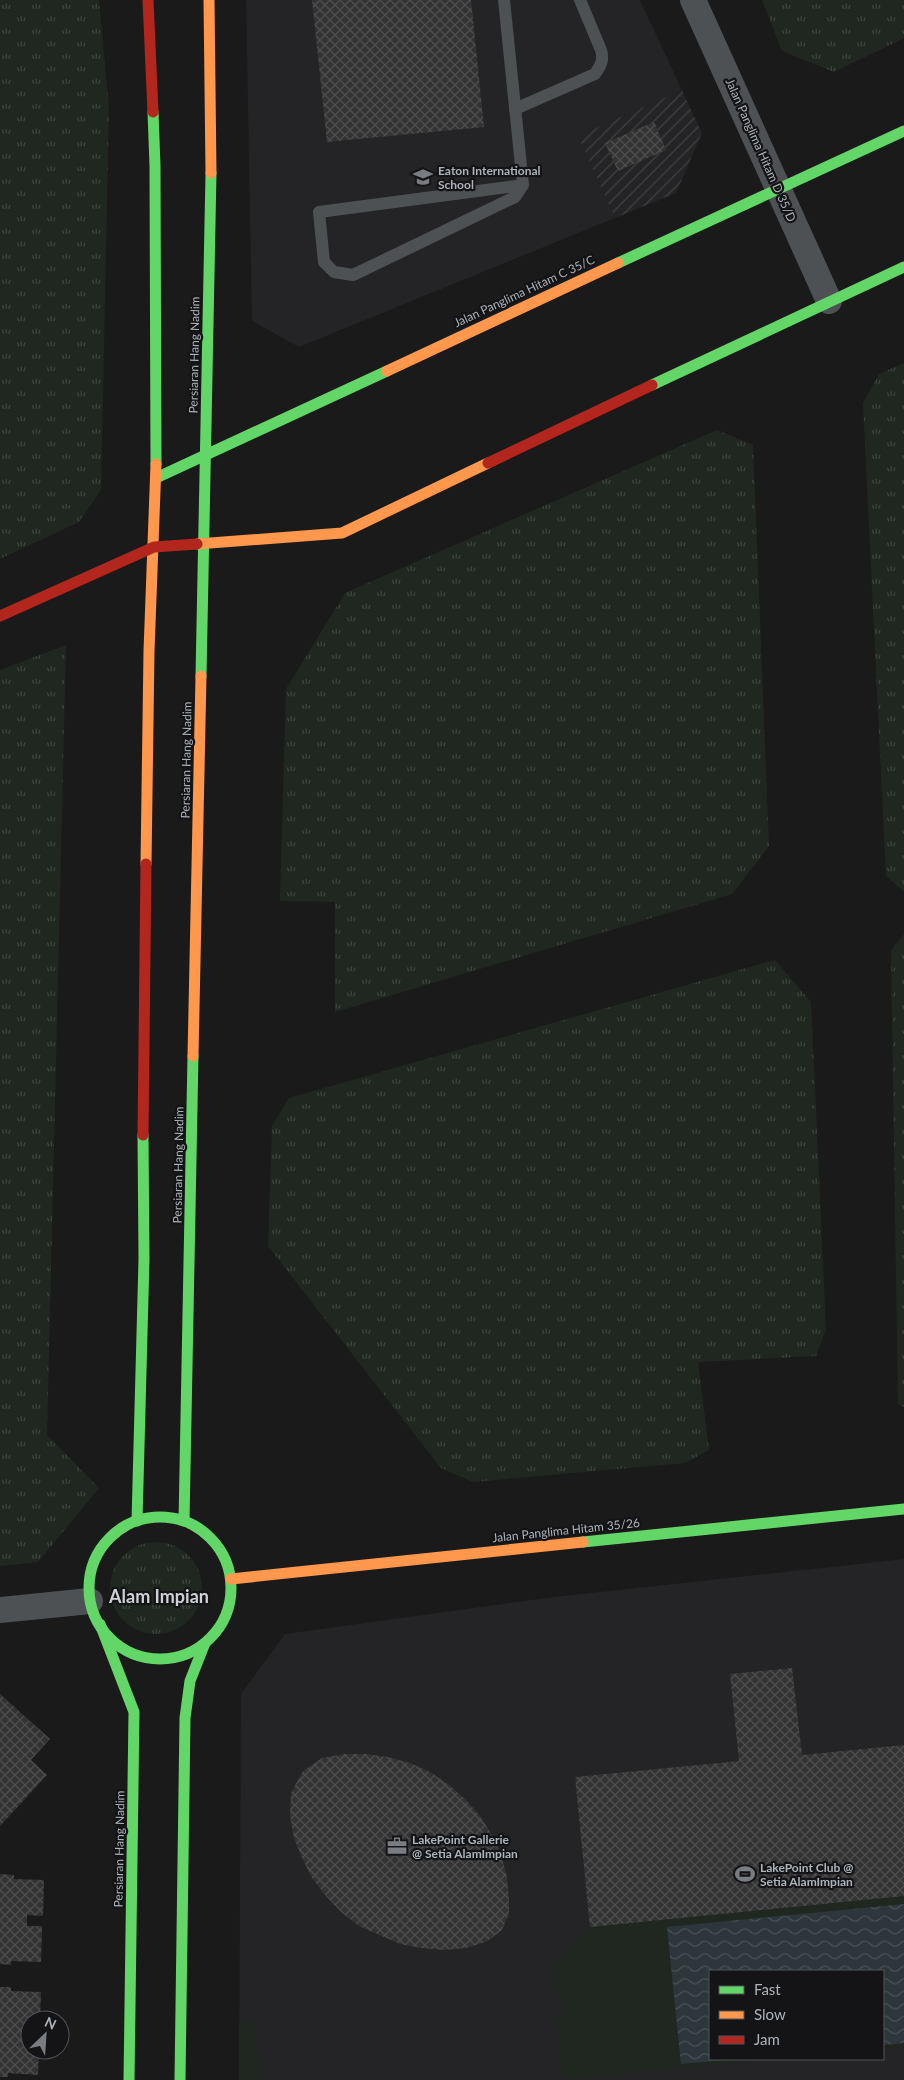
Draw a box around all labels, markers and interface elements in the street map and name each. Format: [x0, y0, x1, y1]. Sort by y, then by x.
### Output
street label: Jalan Panglima Hitam D 35/D [722, 76, 800, 224]
place label: Eaton International School [438, 163, 541, 192]
school or university icon: Eaton International School [412, 166, 434, 188]
street label: Jalan Panglima Hitam C 35/C [451, 252, 597, 330]
street label: Persiaran Hang Nadim [185, 296, 203, 414]
street label: Persiaran Hang Nadim [177, 701, 195, 819]
street label: Persiaran Hang Nadim [169, 1106, 187, 1224]
street label: Jalan Panglima Hitam 35/26 [491, 1515, 641, 1545]
district label: Alam Impian [108, 1585, 209, 1607]
street label: Persiaran Hang Nadim [110, 1790, 128, 1908]
place label: LakePoint Gallerie @ Setia AlamImpian [412, 1832, 518, 1861]
office icon: LakePoint Gallerie @ Setia AlamImpian [386, 1835, 408, 1857]
place label: LakePoint Club @ Setia AlamImpian [760, 1860, 853, 1889]
sports icon: LakePoint Club @ Setia AlamImpian [734, 1863, 756, 1885]
legend [709, 1970, 884, 2060]
text: Fast [754, 1980, 781, 1998]
text: Slow [754, 2005, 786, 2023]
north arrow [20, 2010, 70, 2060]
text: N [42, 2013, 59, 2033]
text: Jam [754, 2030, 780, 2048]

